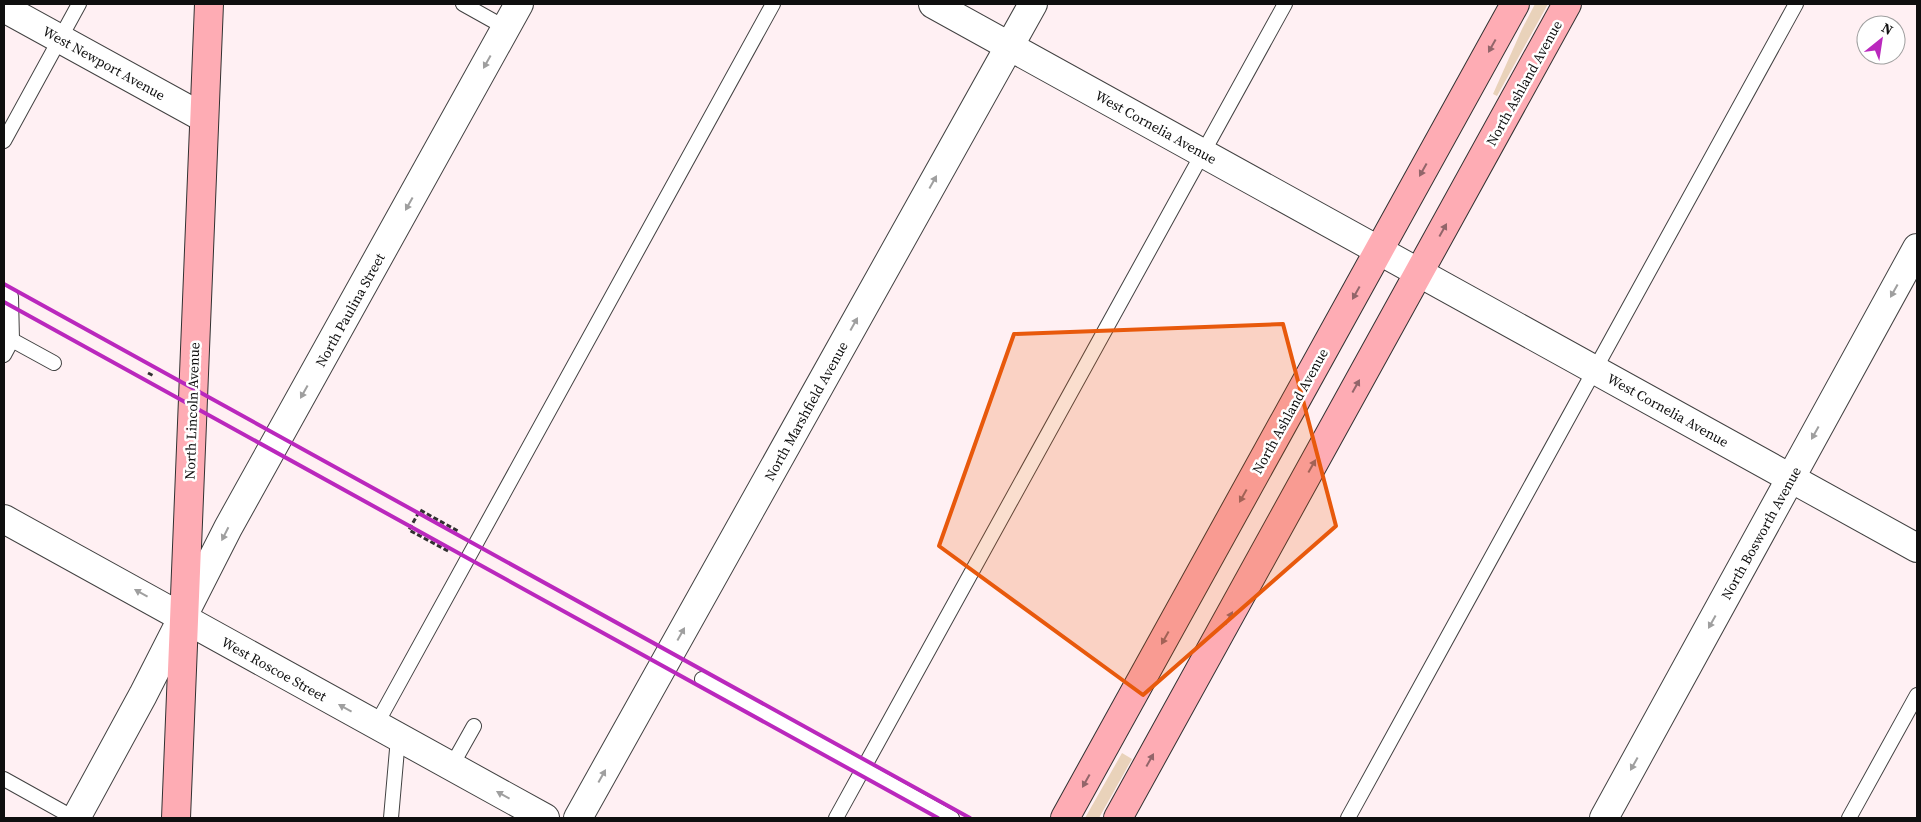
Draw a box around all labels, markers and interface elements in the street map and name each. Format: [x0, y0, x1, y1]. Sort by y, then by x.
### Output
north arrow [1856, 15, 1906, 65]
street label: North Ashland Avenue [1481, 17, 1567, 149]
text: N [1878, 18, 1897, 40]
street label: West Newport Avenue [39, 21, 169, 105]
one-way arrow [1488, 39, 1496, 54]
one-way arrow [483, 55, 492, 68]
street label: West Cornelia Avenue [1092, 85, 1220, 169]
one-way arrow [1419, 164, 1428, 177]
one-way arrow [929, 175, 938, 189]
one-way arrow [404, 197, 413, 211]
one-way arrow [1438, 223, 1447, 236]
street label: North Paulina Street [310, 249, 390, 370]
one-way arrow [1890, 283, 1898, 298]
one-way arrow [1352, 285, 1360, 300]
one-way arrow [850, 317, 859, 331]
street label: North Marshfield Avenue [759, 338, 853, 484]
street label: North Lincoln Avenue [180, 342, 204, 480]
street label: North Ashland Avenue [1247, 345, 1333, 477]
street label: West Cornelia Avenue [1604, 368, 1732, 452]
one-way arrow [1352, 379, 1361, 392]
one-way arrow [300, 385, 309, 399]
one-way arrow [1811, 426, 1820, 440]
one-way arrow [1308, 459, 1317, 472]
street label: North Bosworth Avenue [1716, 463, 1806, 603]
one-way arrow [1239, 490, 1248, 503]
one-way arrow [221, 527, 229, 541]
one-way arrow [134, 589, 147, 598]
one-way arrow [1224, 611, 1233, 624]
one-way arrow [1708, 614, 1716, 629]
one-way arrow [677, 627, 685, 641]
street label: West Roscoe Street [218, 632, 331, 706]
one-way arrow [1160, 632, 1169, 645]
one-way arrow [338, 704, 352, 712]
one-way arrow [1146, 754, 1155, 767]
one-way arrow [1630, 757, 1638, 771]
one-way arrow [597, 769, 606, 782]
one-way arrow [1082, 773, 1090, 788]
one-way arrow [495, 791, 510, 799]

